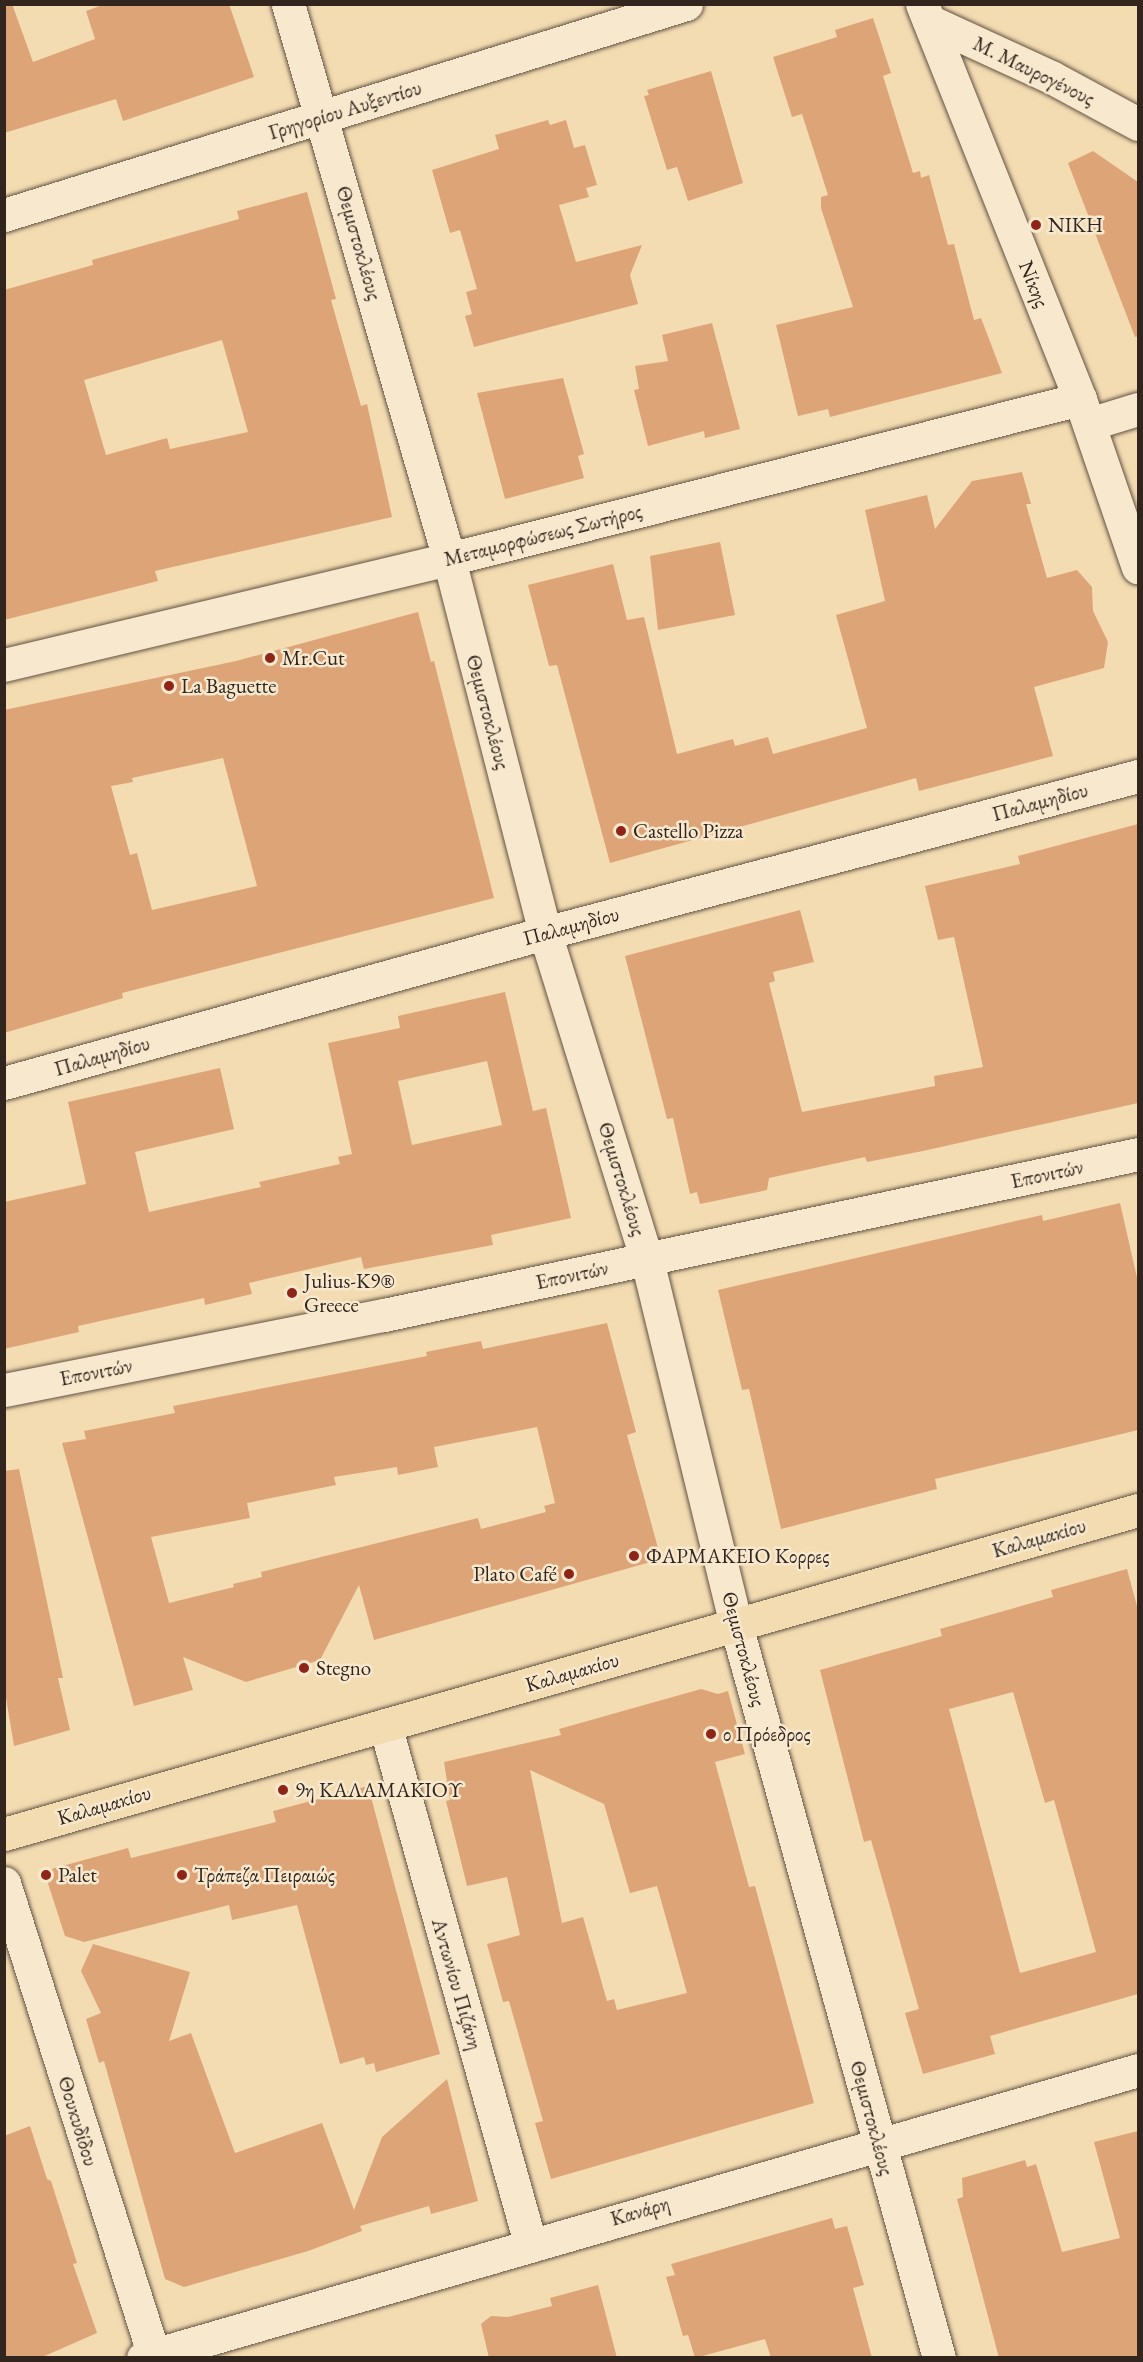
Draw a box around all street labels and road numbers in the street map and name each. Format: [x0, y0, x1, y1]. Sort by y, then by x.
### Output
street label: Μ. Μαυρογένους [969, 31, 1099, 111]
street label: Γρηγορίου Αυξεντίου [265, 75, 425, 145]
street label: Θεμιστοκλέους [331, 183, 387, 303]
street label: Νίκης [1013, 257, 1055, 311]
street label: Μεταμορφώσεως Σωτήρος [441, 498, 645, 572]
street label: Θεμιστοκλέους [461, 652, 515, 772]
street label: Παλαμηδίου [989, 777, 1091, 827]
street label: Παλαμηδίου [520, 901, 622, 951]
street label: Παλαμηδίου [51, 1030, 153, 1082]
street label: Θεμιστοκλέους [593, 1119, 651, 1239]
street label: Επονιτών [1008, 1154, 1086, 1194]
street label: Επονιτών [533, 1255, 611, 1295]
street label: Επονιτών [57, 1353, 135, 1391]
street label: Καλαμακίου [989, 1513, 1089, 1563]
street label: Θεμιστοκλέους [717, 1589, 771, 1709]
street label: Καλαμακίου [522, 1647, 622, 1697]
street label: Καλαμακίου [54, 1780, 154, 1830]
street label: Αντωνίου Πιζάνη [426, 1915, 488, 2053]
street label: Θεμιστοκλέους [845, 2058, 899, 2178]
street label: Θουκυδίδου [52, 2073, 104, 2169]
street label: Κανάρη [607, 2191, 673, 2231]

